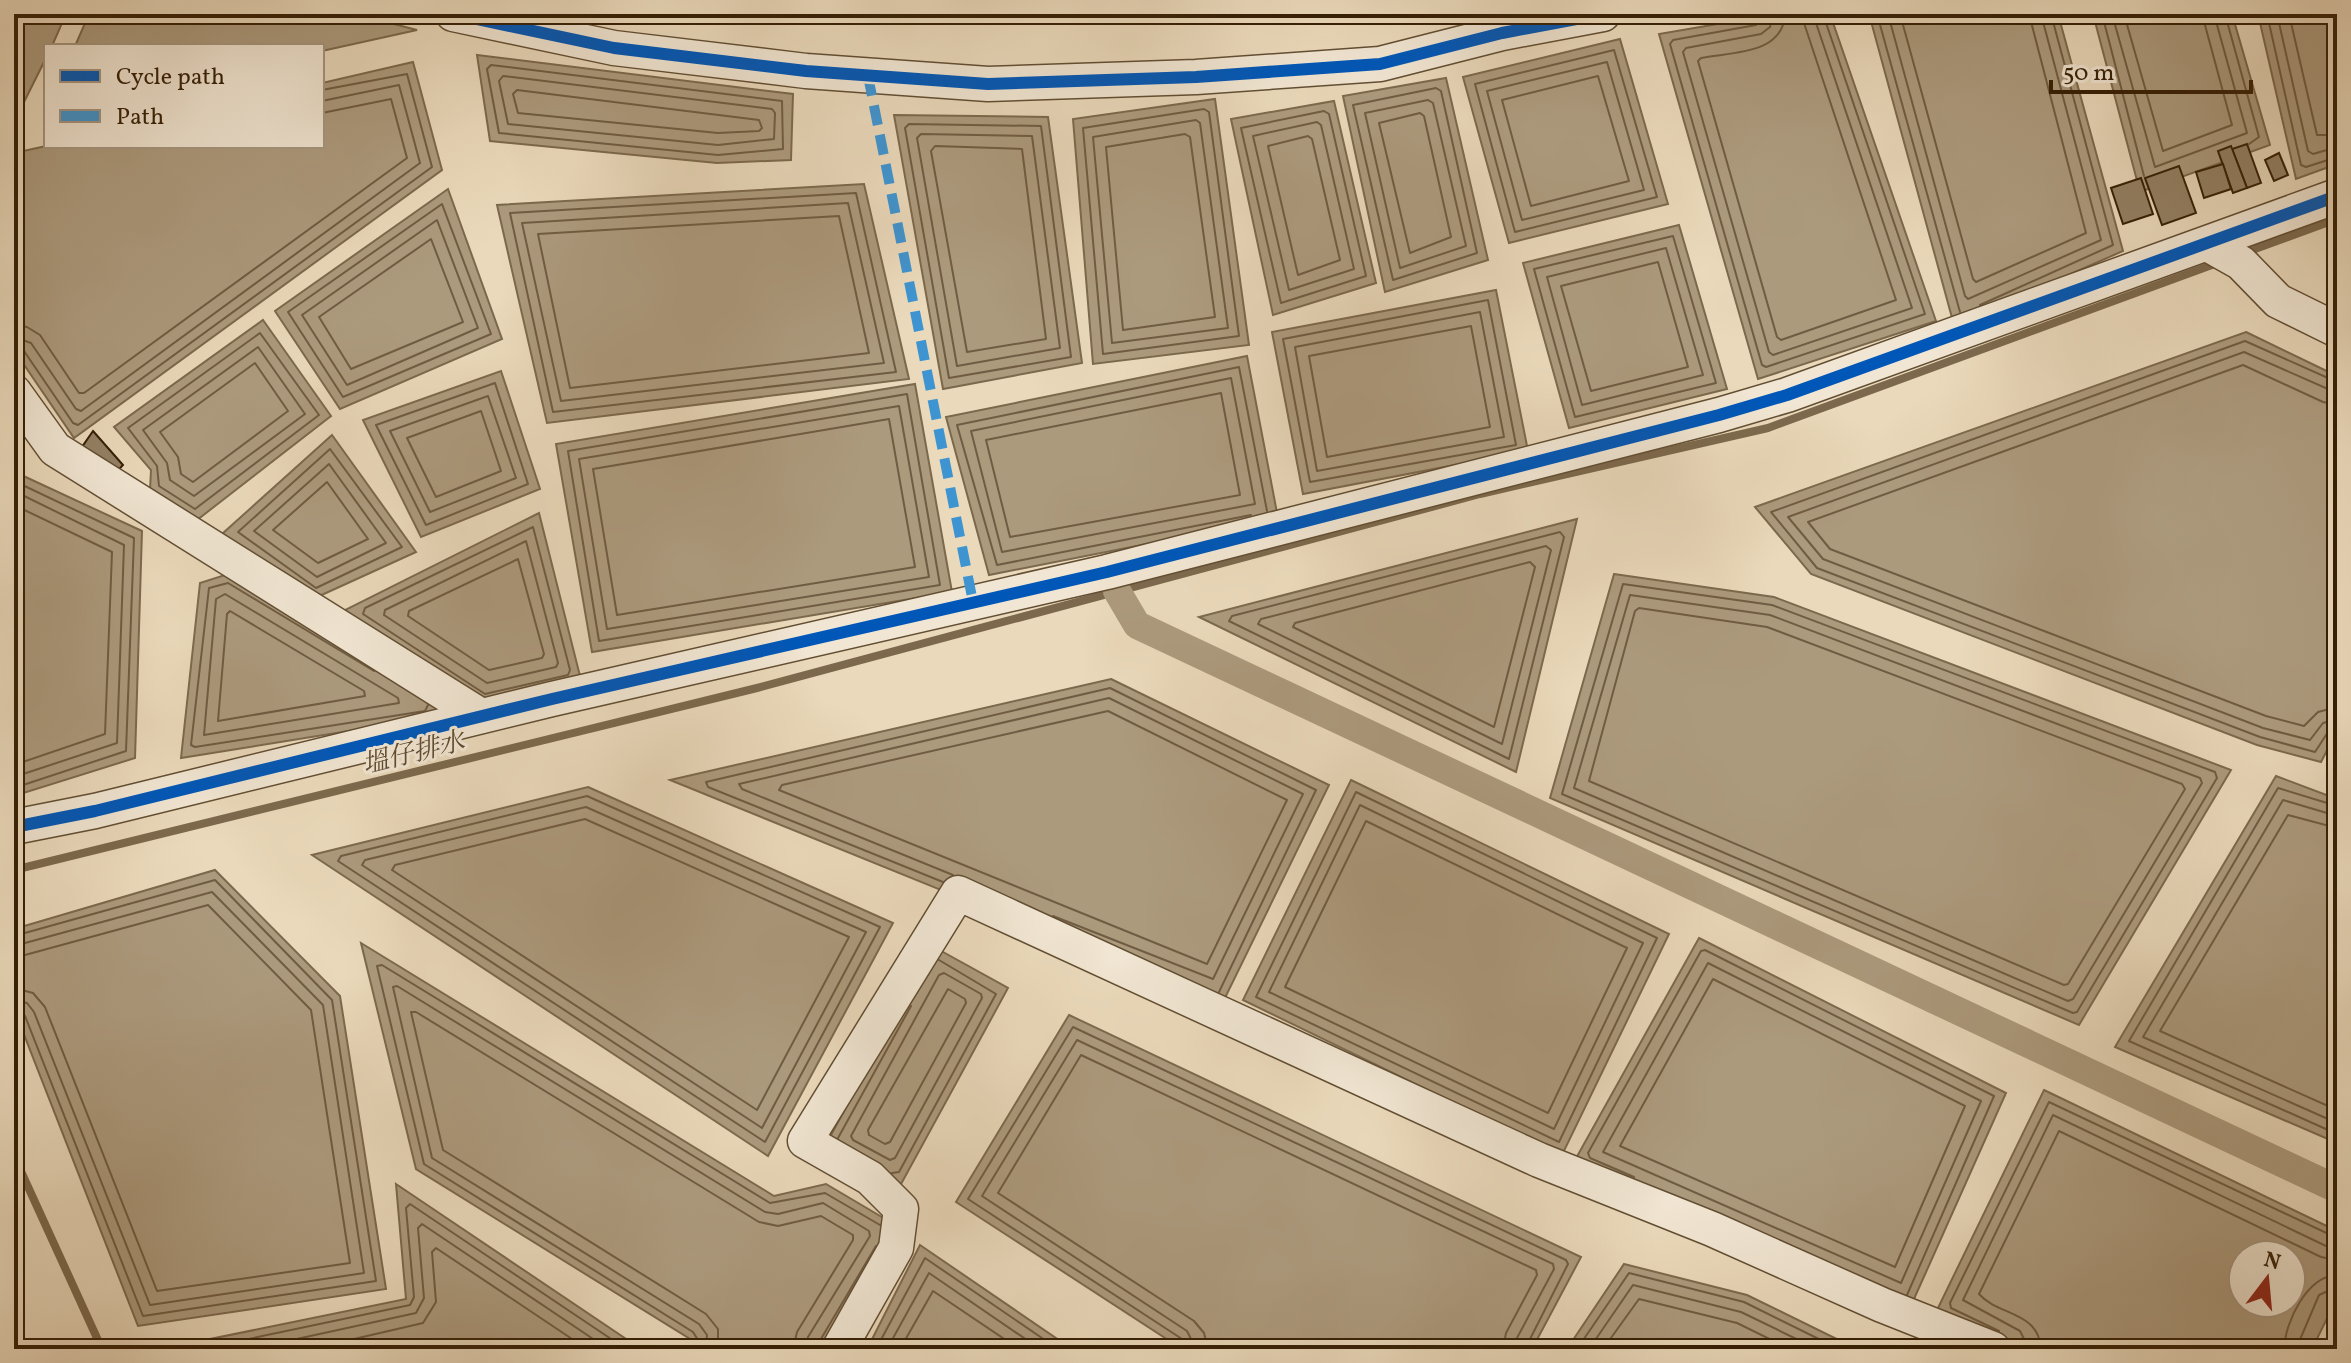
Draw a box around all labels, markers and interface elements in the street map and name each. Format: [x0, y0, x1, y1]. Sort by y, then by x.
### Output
legend [44, 44, 324, 148]
scale bar [2051, 44, 2251, 94]
text: 50 m [2063, 57, 2115, 91]
text: Cycle path [116, 61, 225, 95]
text: Path [116, 101, 164, 135]
water label: 塭仔排水 [359, 723, 471, 784]
north arrow [2227, 1239, 2307, 1319]
text: N [2260, 1245, 2284, 1279]

